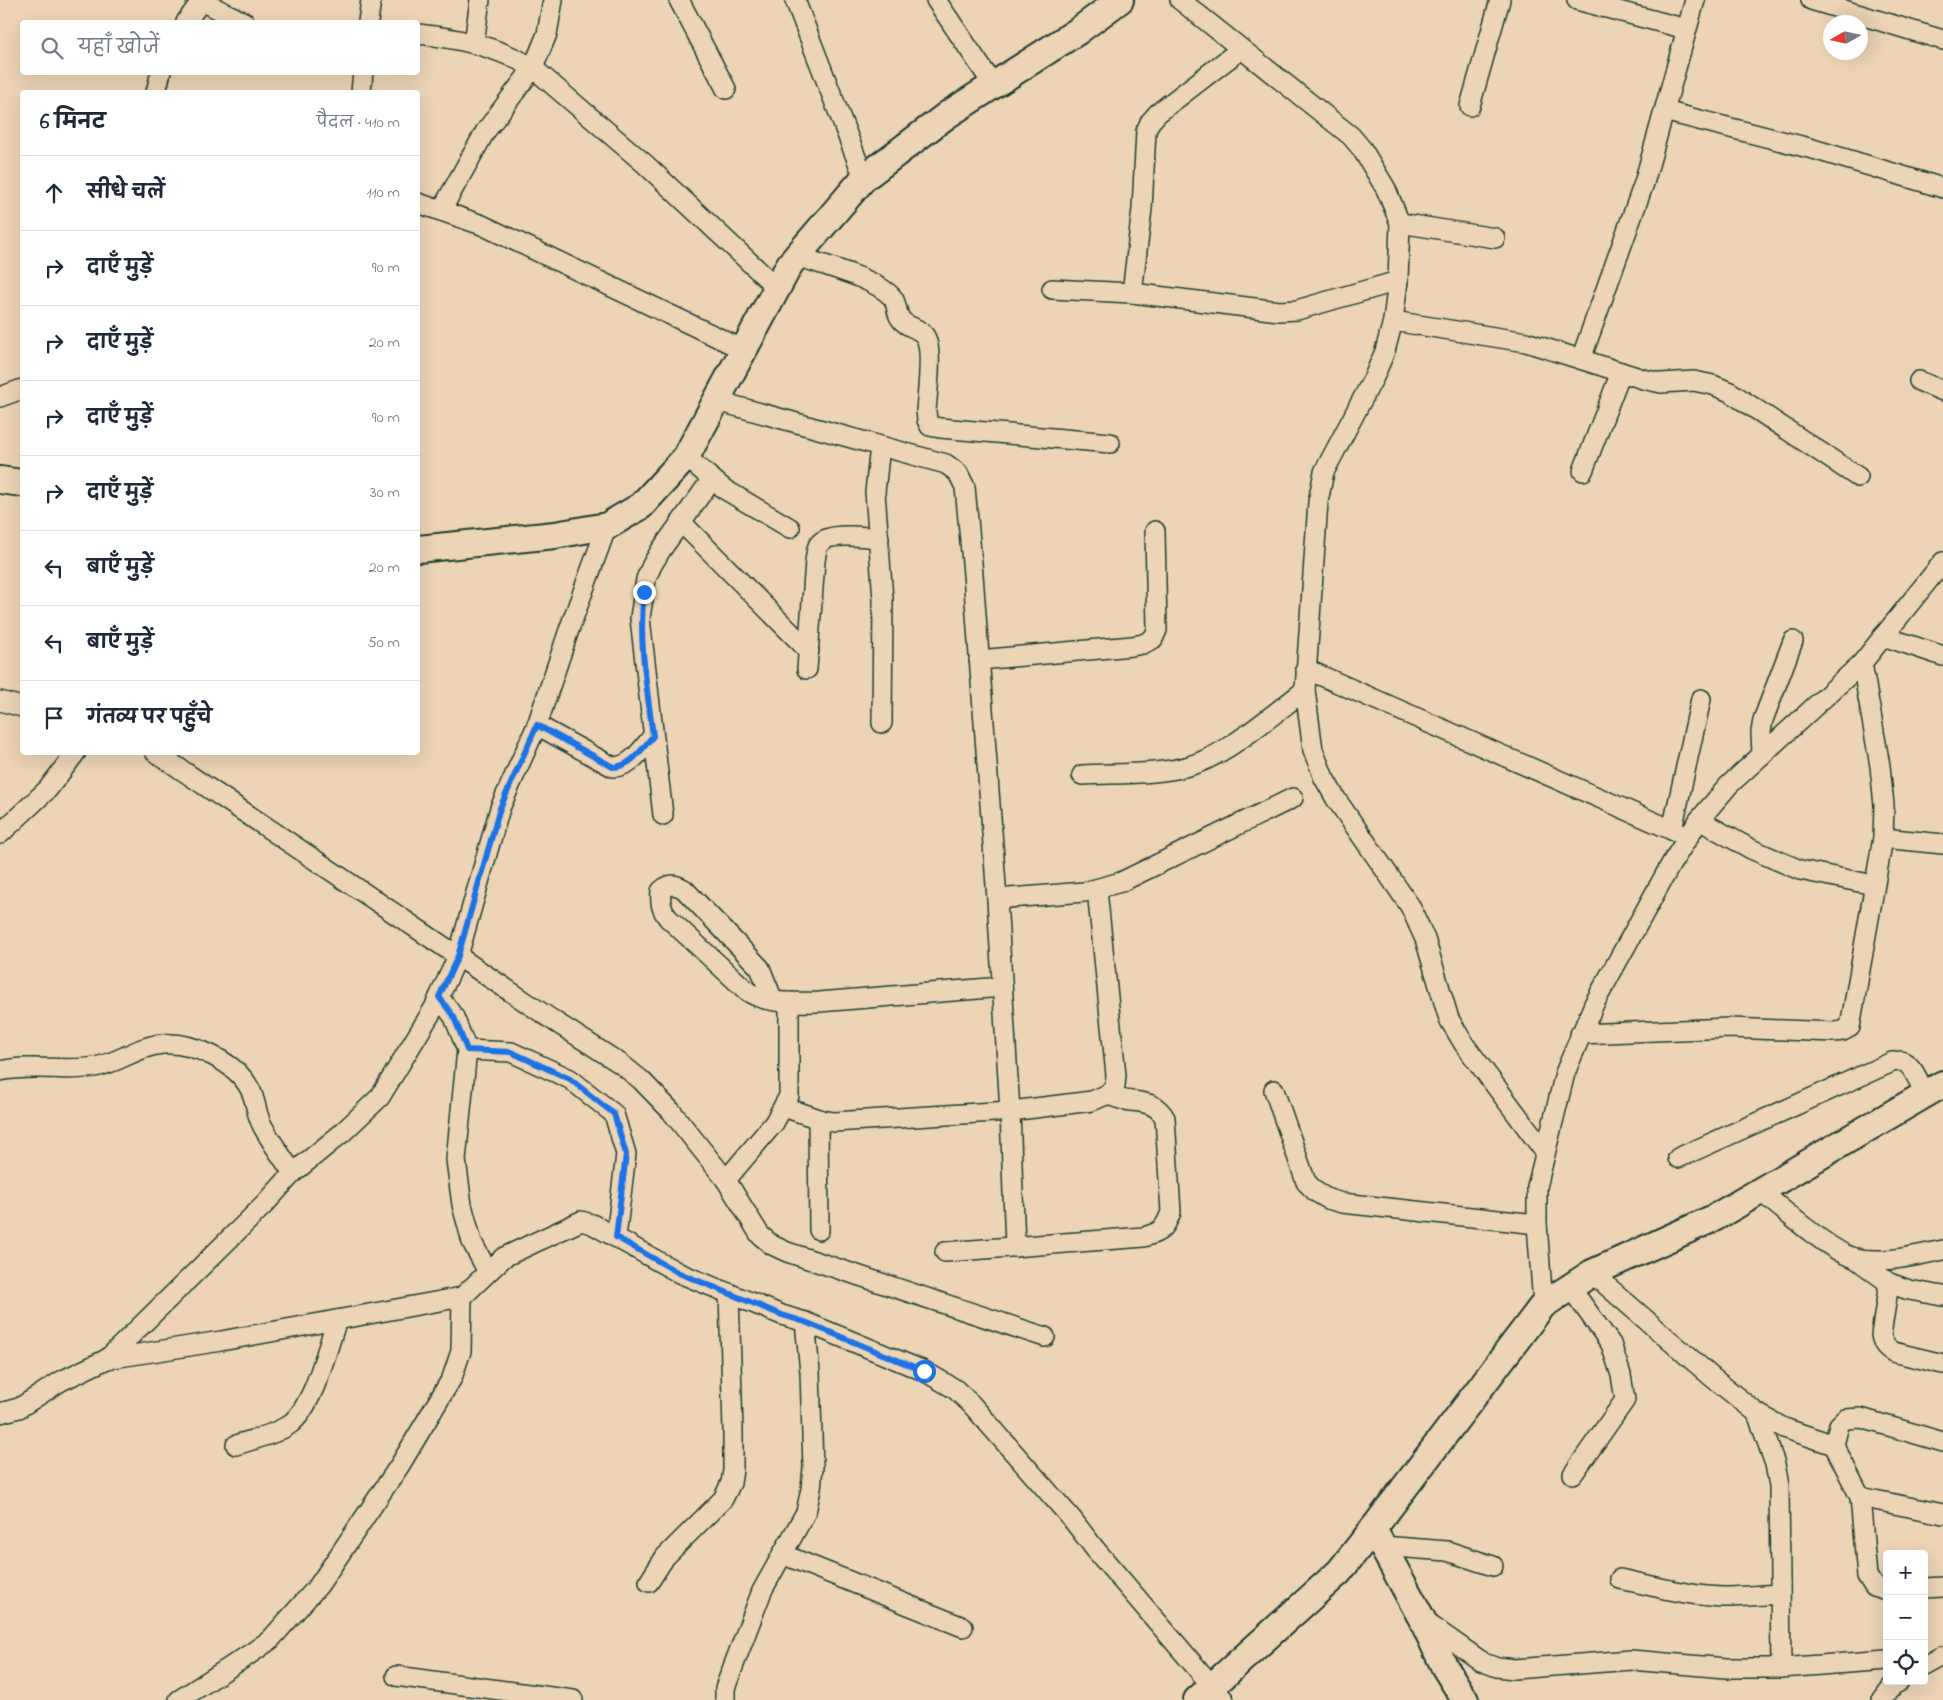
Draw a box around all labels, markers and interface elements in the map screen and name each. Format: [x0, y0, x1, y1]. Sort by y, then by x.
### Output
north arrow [1823, 15, 1868, 60]
search box [20, 20, 420, 75]
icon: search [38, 34, 66, 62]
text: यहाँ खोजें [78, 35, 160, 62]
text: 6 मिनट [40, 108, 105, 138]
text: पैदल · 410 m [317, 111, 400, 135]
icon: ahead [40, 179, 68, 207]
text: सीधे चलें [87, 180, 165, 207]
text: 110 m [366, 181, 400, 205]
icon: right [40, 254, 68, 282]
text: दाएँ मुड़ें [87, 255, 153, 282]
text: 90 m [372, 256, 400, 280]
icon: right [40, 329, 68, 357]
text: दाएँ मुड़ें [87, 330, 153, 357]
text: 20 m [369, 331, 400, 355]
icon: right [40, 404, 68, 432]
text: दाएँ मुड़ें [87, 405, 153, 432]
text: 90 m [372, 406, 400, 430]
icon: right [40, 479, 68, 507]
text: दाएँ मुड़ें [87, 480, 153, 507]
text: 30 m [370, 481, 400, 505]
icon: left [40, 554, 68, 582]
text: बाएँ मुड़ें [87, 555, 154, 582]
text: 20 m [369, 556, 400, 580]
route end [633, 581, 656, 604]
icon: left [40, 629, 68, 657]
text: बाएँ मुड़ें [87, 630, 154, 657]
text: 50 m [368, 631, 400, 655]
icon: arrive [40, 704, 68, 732]
text: गंतव्य पर पहुँचे [87, 705, 212, 732]
route start [913, 1360, 936, 1383]
map controls [1883, 1550, 1928, 1685]
button: + [1883, 1550, 1928, 1595]
button: − [1883, 1595, 1928, 1640]
button: locate [1883, 1640, 1928, 1685]

